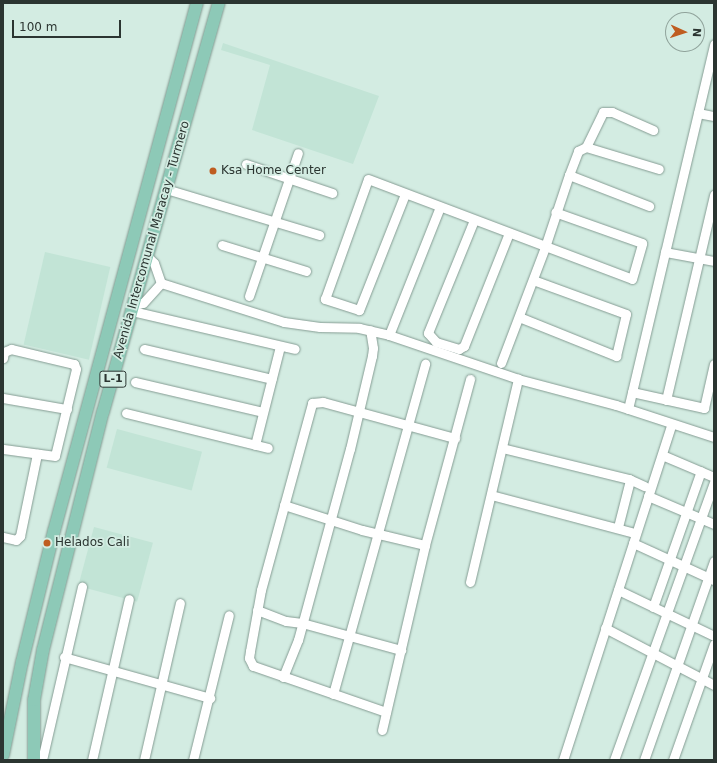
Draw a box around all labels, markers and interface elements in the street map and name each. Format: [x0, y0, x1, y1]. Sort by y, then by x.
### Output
scale bar [14, 12, 123, 38]
north arrow [665, 12, 705, 52]
text: 100 m [19, 20, 57, 34]
text: N [690, 28, 703, 38]
street label: Avenida Intercomunal Maracay - Turmero [111, 119, 193, 361]
place label: Ksa Home Center [221, 164, 326, 178]
marker: Ksa Home Center [208, 166, 218, 176]
road number: L-1 [99, 370, 127, 388]
place label: Helados Cali [55, 536, 130, 550]
marker: Helados Cali [42, 538, 52, 548]

